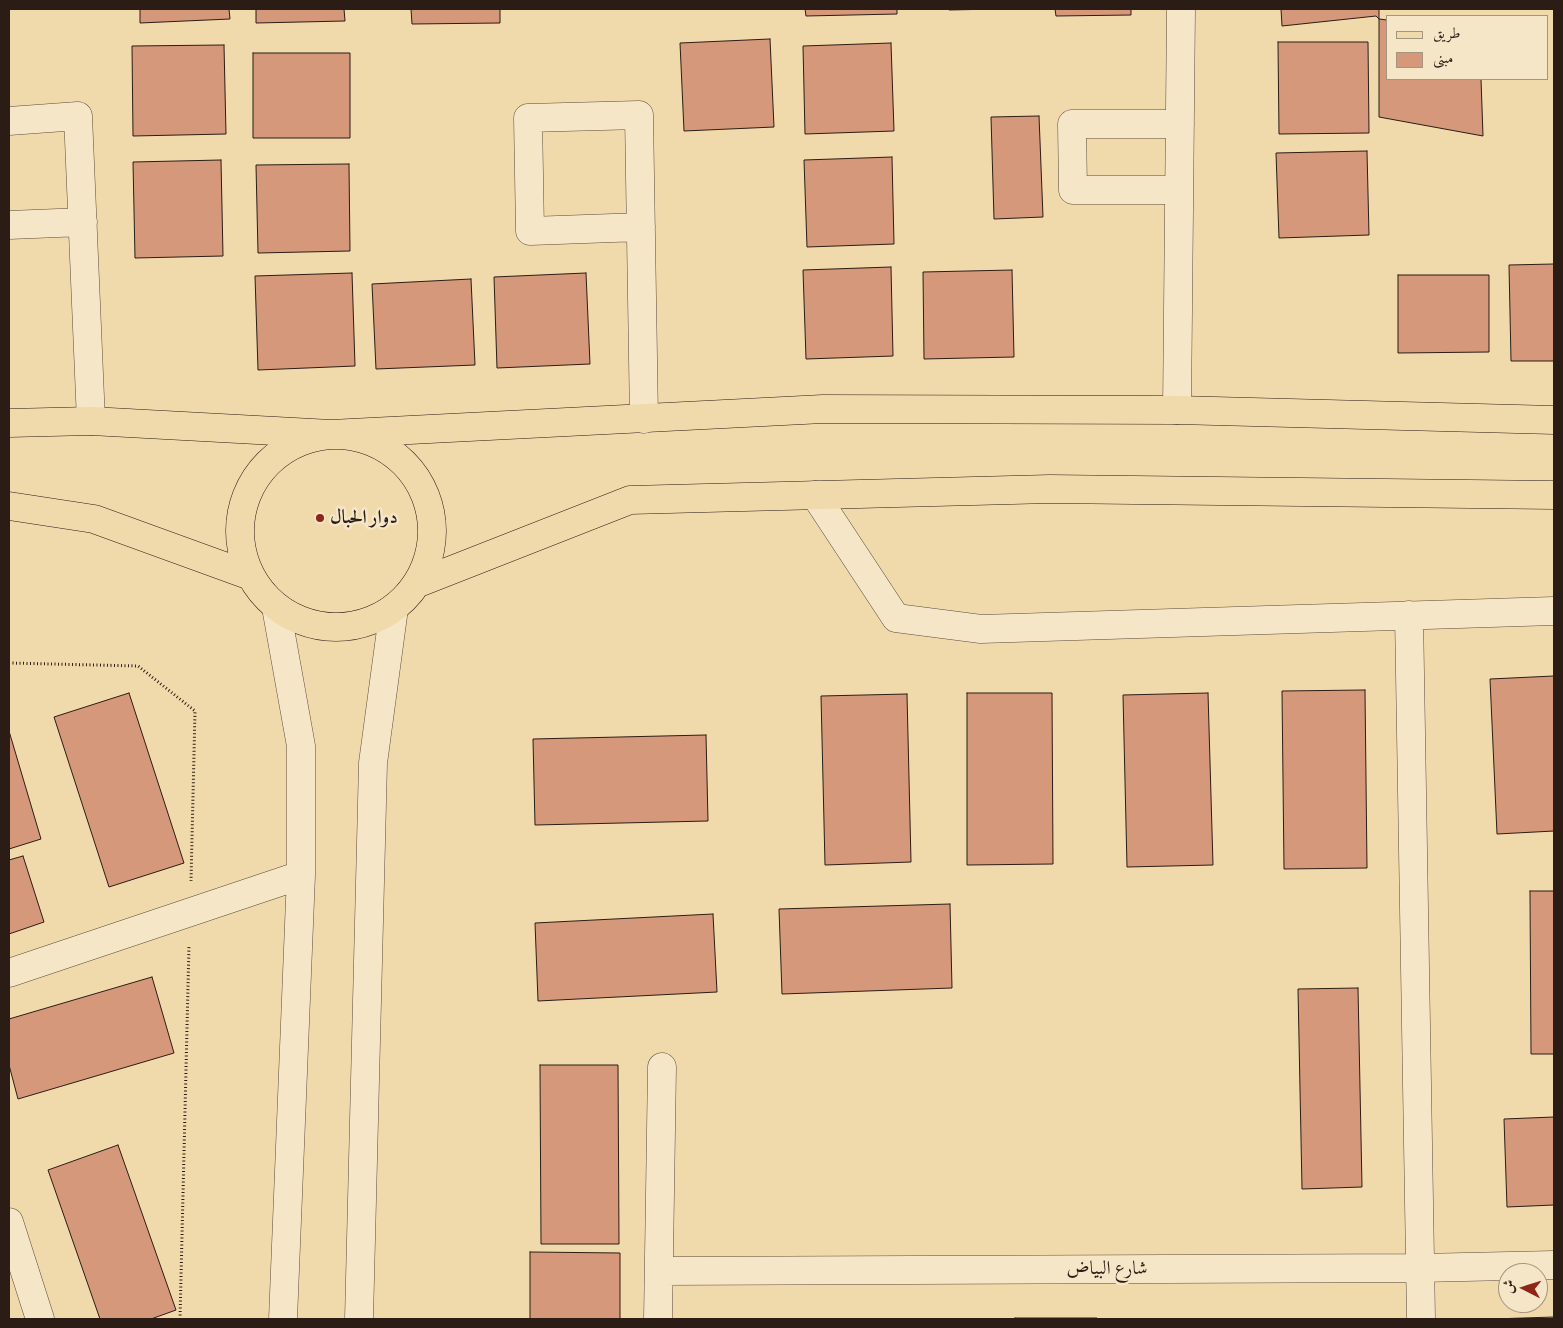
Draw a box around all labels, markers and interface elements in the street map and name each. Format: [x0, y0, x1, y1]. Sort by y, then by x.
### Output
legend [1386, 15, 1548, 80]
text: طريق [1433, 23, 1460, 43]
text: مبنى [1433, 48, 1453, 68]
place label: دوار الحبال [330, 507, 398, 529]
marker: دوار الحبال [314, 512, 326, 524]
street label: شارع البياض [1067, 1258, 1147, 1280]
north arrow [1498, 1263, 1548, 1313]
text: ش [1498, 1279, 1519, 1294]

